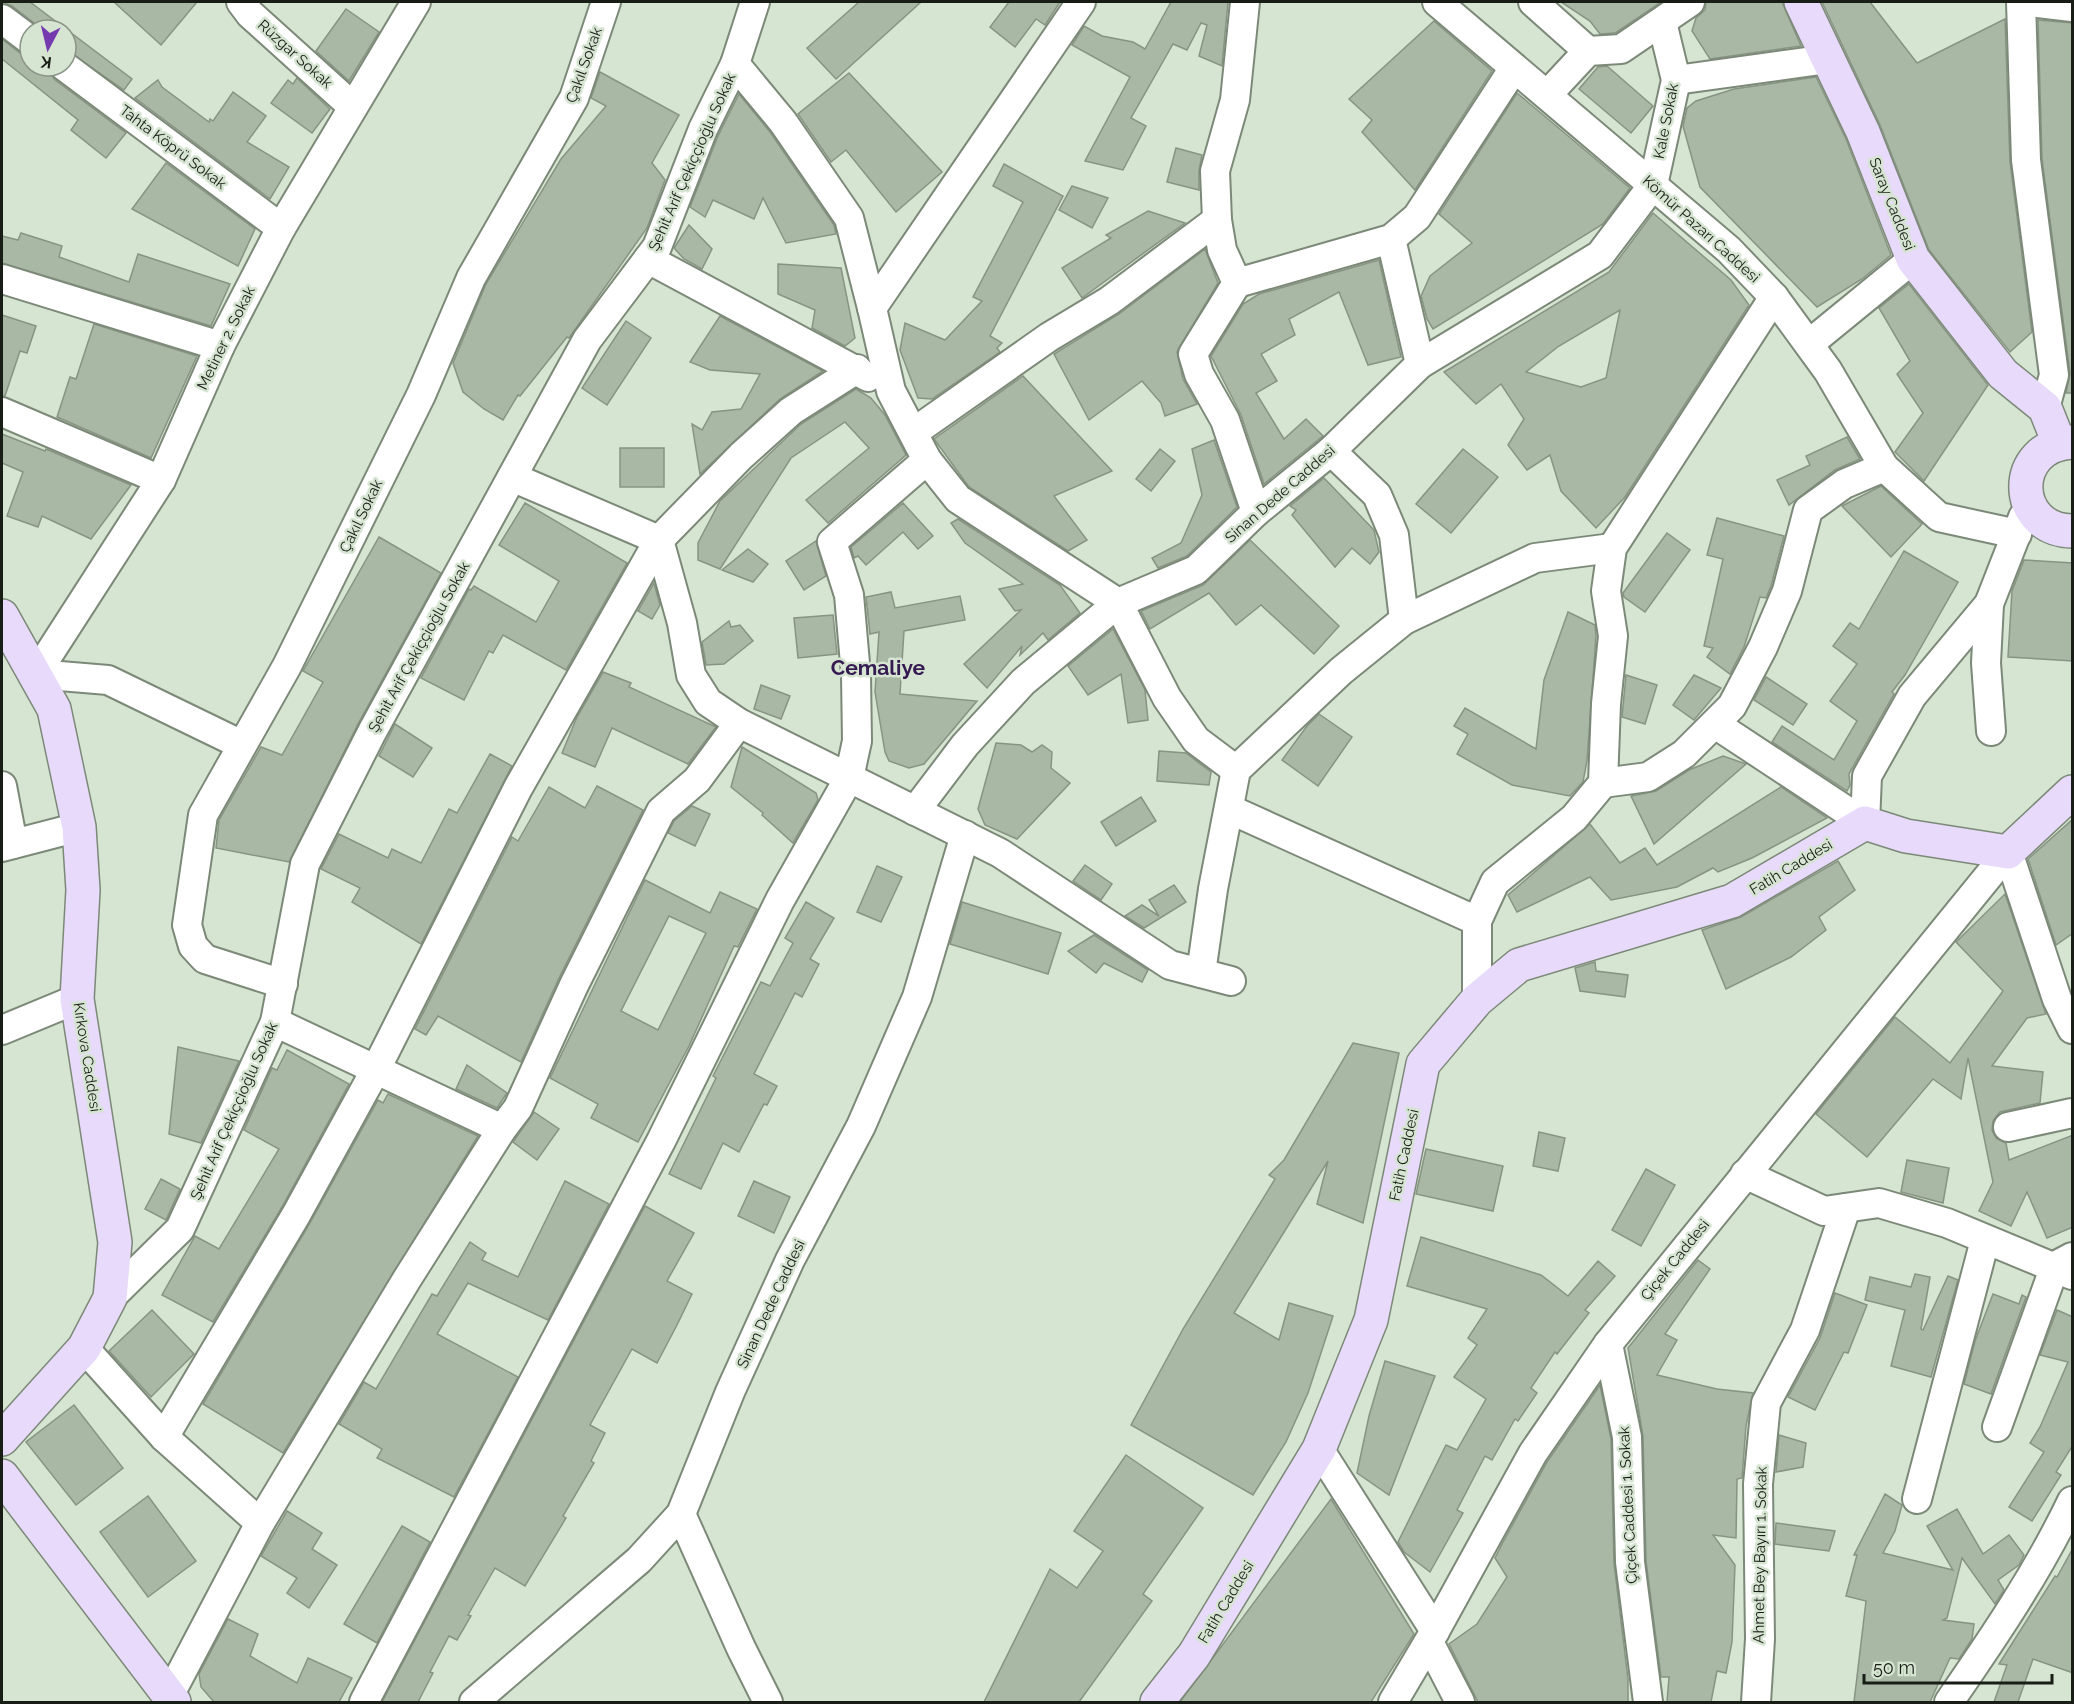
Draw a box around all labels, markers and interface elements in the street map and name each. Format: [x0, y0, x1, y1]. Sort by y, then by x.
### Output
street label: Rüzgar Sokak [254, 16, 336, 92]
north arrow [18, 18, 78, 78]
street label: Çakıl Sokak [562, 25, 606, 105]
text: K [39, 52, 53, 72]
street label: Şehit Arif Çekiççioğlu Sokak [645, 70, 739, 254]
street label: Kale Sokak [1650, 82, 1682, 160]
street label: Tahta Köprü Sokak [116, 101, 230, 193]
street label: Saray Caddesi [1865, 155, 1919, 253]
street label: Kömür Pazarı Caddesi [1639, 172, 1763, 286]
street label: Metiner 2. Sokak [193, 283, 259, 393]
street label: Sinan Dede Caddesi [1221, 441, 1339, 547]
street label: Çakıl Sokak [336, 476, 386, 556]
street label: Şehit Arif Çekiççioğlu Sokak [364, 558, 474, 736]
district label: Cemaliye [831, 655, 926, 680]
street label: Fatih Caddesi [1746, 835, 1836, 899]
street label: Kırkova Caddesi [69, 1001, 105, 1113]
street label: Şehit Arif Çekiççioğlu Sokak [187, 1019, 281, 1203]
street label: Fatih Caddesi [1385, 1107, 1423, 1203]
street label: Çiçek Caddesi [1637, 1216, 1713, 1304]
street label: Sinan Dede Caddesi [733, 1237, 809, 1371]
street label: Çiçek Caddesi 1. Sokak [1615, 1426, 1641, 1584]
street label: Ahmet Bey Bayırı 1. Sokak [1749, 1466, 1771, 1644]
street label: Fatih Caddesi [1194, 1557, 1258, 1647]
scale bar [1864, 1647, 2052, 1685]
text: 50 m [1873, 1657, 1915, 1678]

